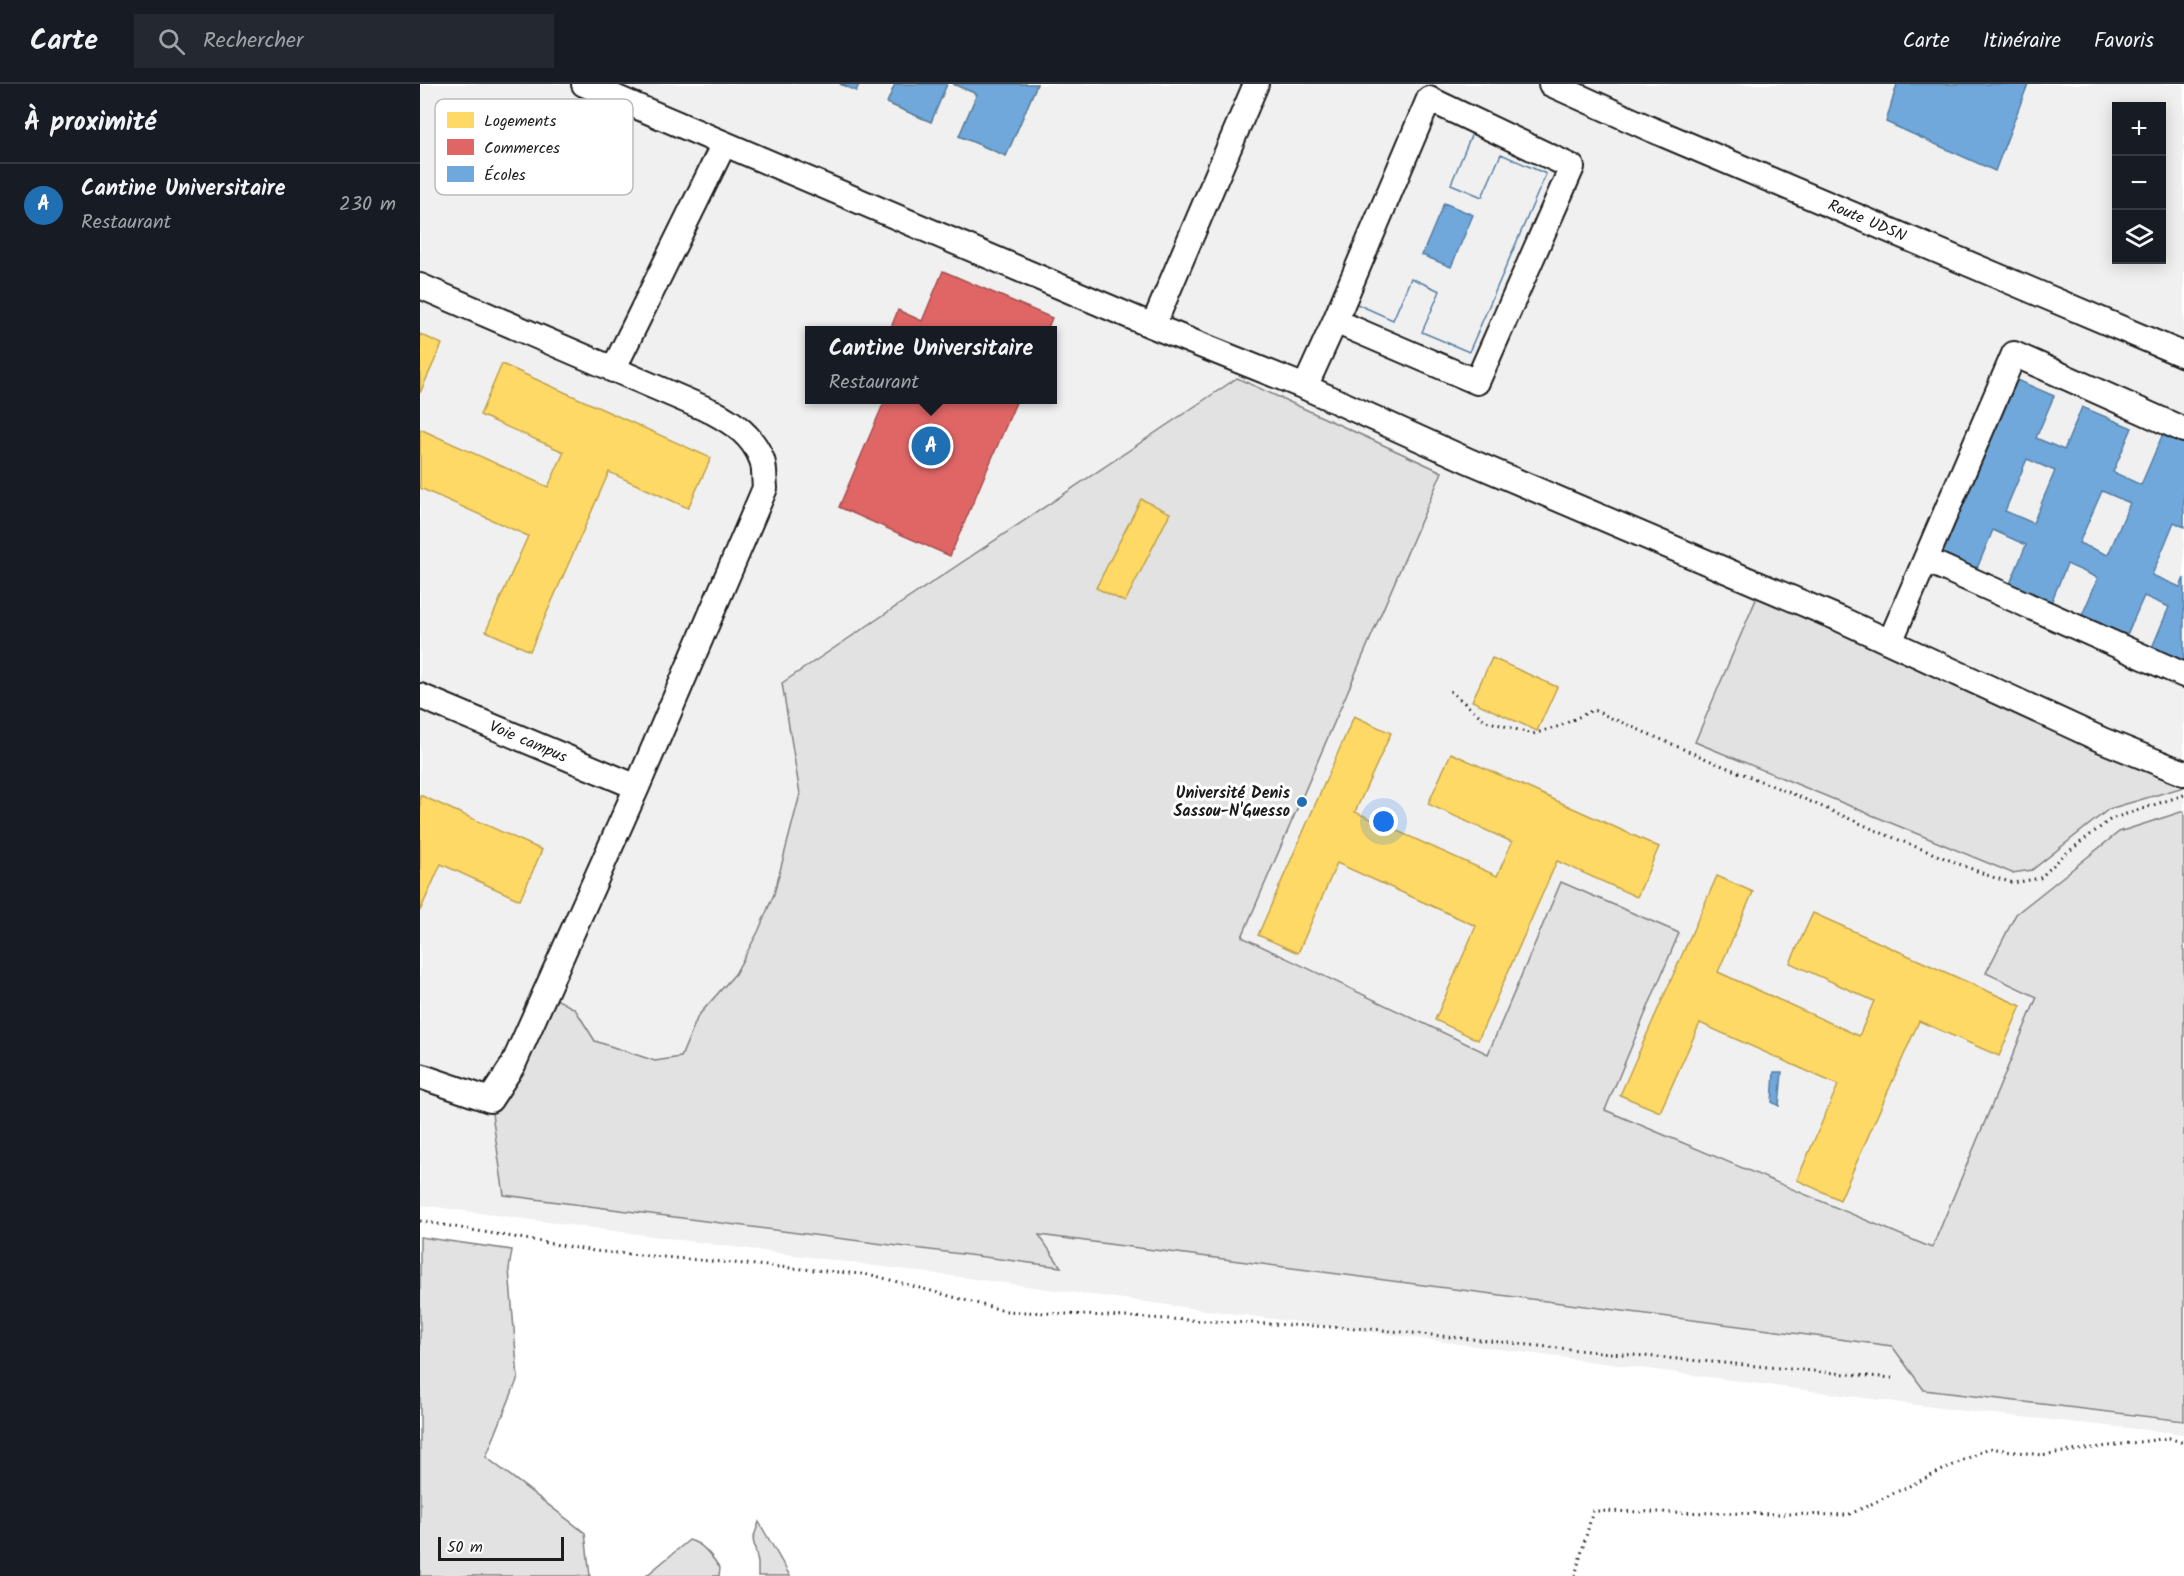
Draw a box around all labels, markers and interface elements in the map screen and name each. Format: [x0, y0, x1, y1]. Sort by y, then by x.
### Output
search box [134, 14, 554, 68]
text: Carte [30, 19, 98, 64]
text: Rechercher [203, 24, 303, 59]
icon: search [155, 25, 188, 58]
text: Carte [1903, 25, 1950, 58]
text: Itinéraire [1983, 25, 2061, 58]
text: Favoris [2094, 25, 2154, 58]
legend [435, 99, 633, 195]
text: À proximité [24, 102, 156, 144]
map controls [2112, 102, 2166, 264]
button: + [2112, 102, 2166, 156]
text: Logements [484, 109, 556, 134]
text: Commerces [484, 136, 560, 161]
button: − [2112, 156, 2166, 210]
text: Écoles [484, 163, 526, 188]
text: Cantine Universitaire [81, 172, 286, 207]
text: A [37, 189, 50, 221]
text: 230 m [339, 189, 396, 221]
street label: Route UDSN [1824, 193, 1910, 249]
text: Restaurant [81, 207, 171, 239]
button: layers [2112, 210, 2166, 264]
popup [805, 326, 1057, 404]
text: Cantine Universitaire [829, 332, 1033, 367]
text: Restaurant [829, 367, 919, 399]
pin: A [912, 424, 950, 469]
street label: Voie campus [485, 714, 571, 770]
place label: Université Denis Sassou-N'Guesso [1174, 781, 1291, 824]
marker: Université Denis Sassou-N'Guesso [1295, 795, 1309, 809]
your location [1369, 807, 1398, 836]
scale bar [438, 1534, 564, 1562]
text: 50 m [447, 1535, 483, 1560]

